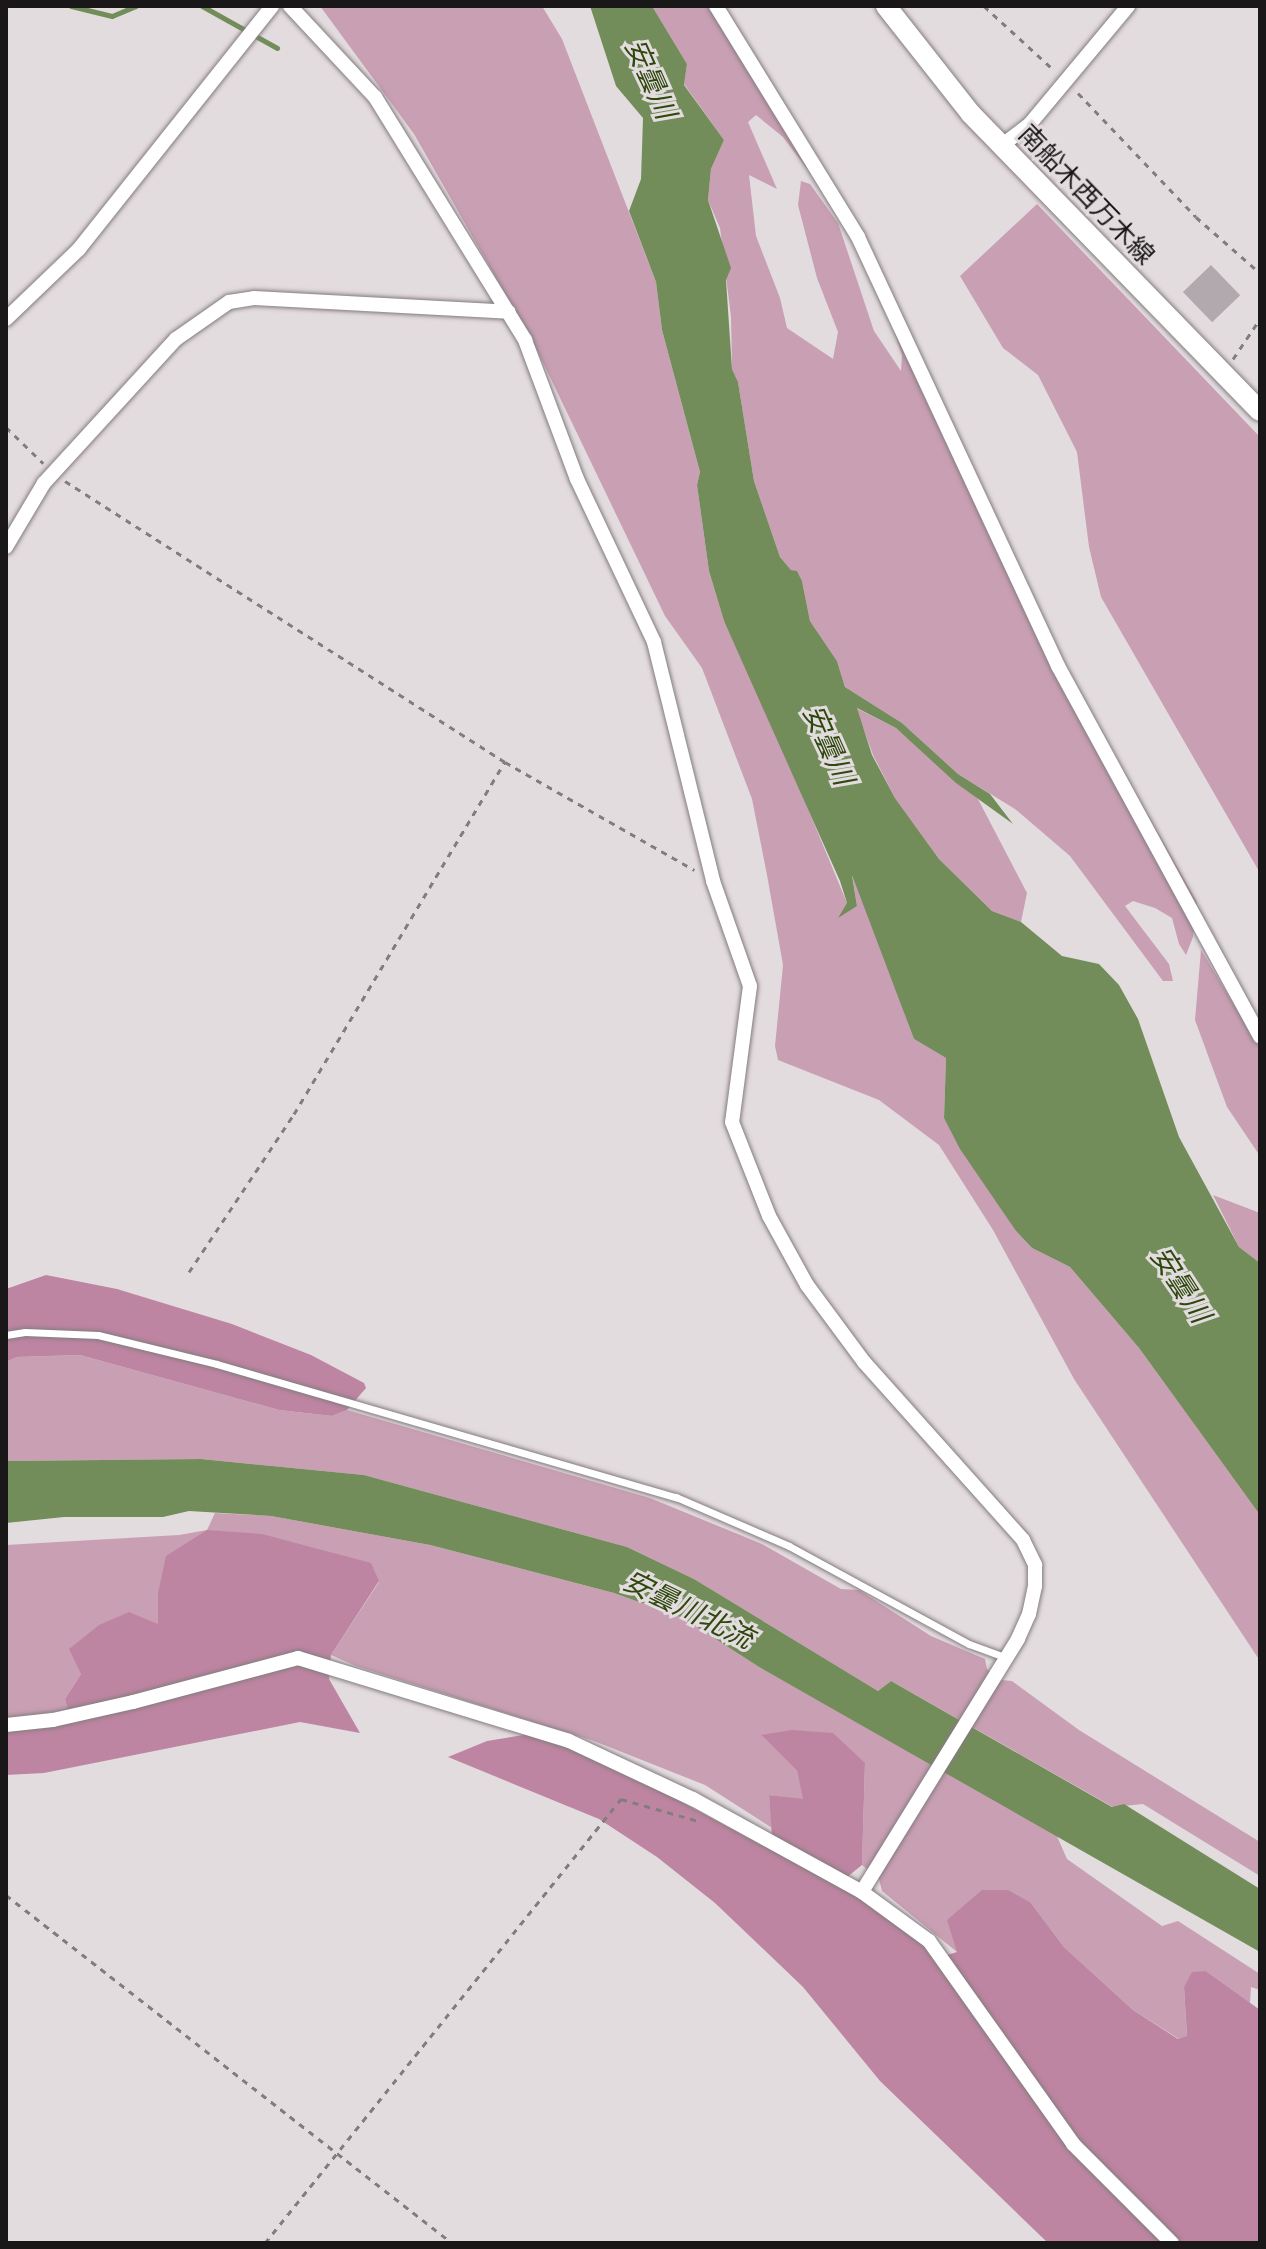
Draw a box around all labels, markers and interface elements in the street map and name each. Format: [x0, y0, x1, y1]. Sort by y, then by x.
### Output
water label: 安曇川 [618, 34, 682, 124]
street label: 南船木西万木線 [1012, 119, 1160, 271]
water label: 安曇川 [796, 700, 860, 790]
water label: 安曇川 [1143, 1241, 1217, 1329]
water label: 安曇川北流 [618, 1564, 758, 1656]

